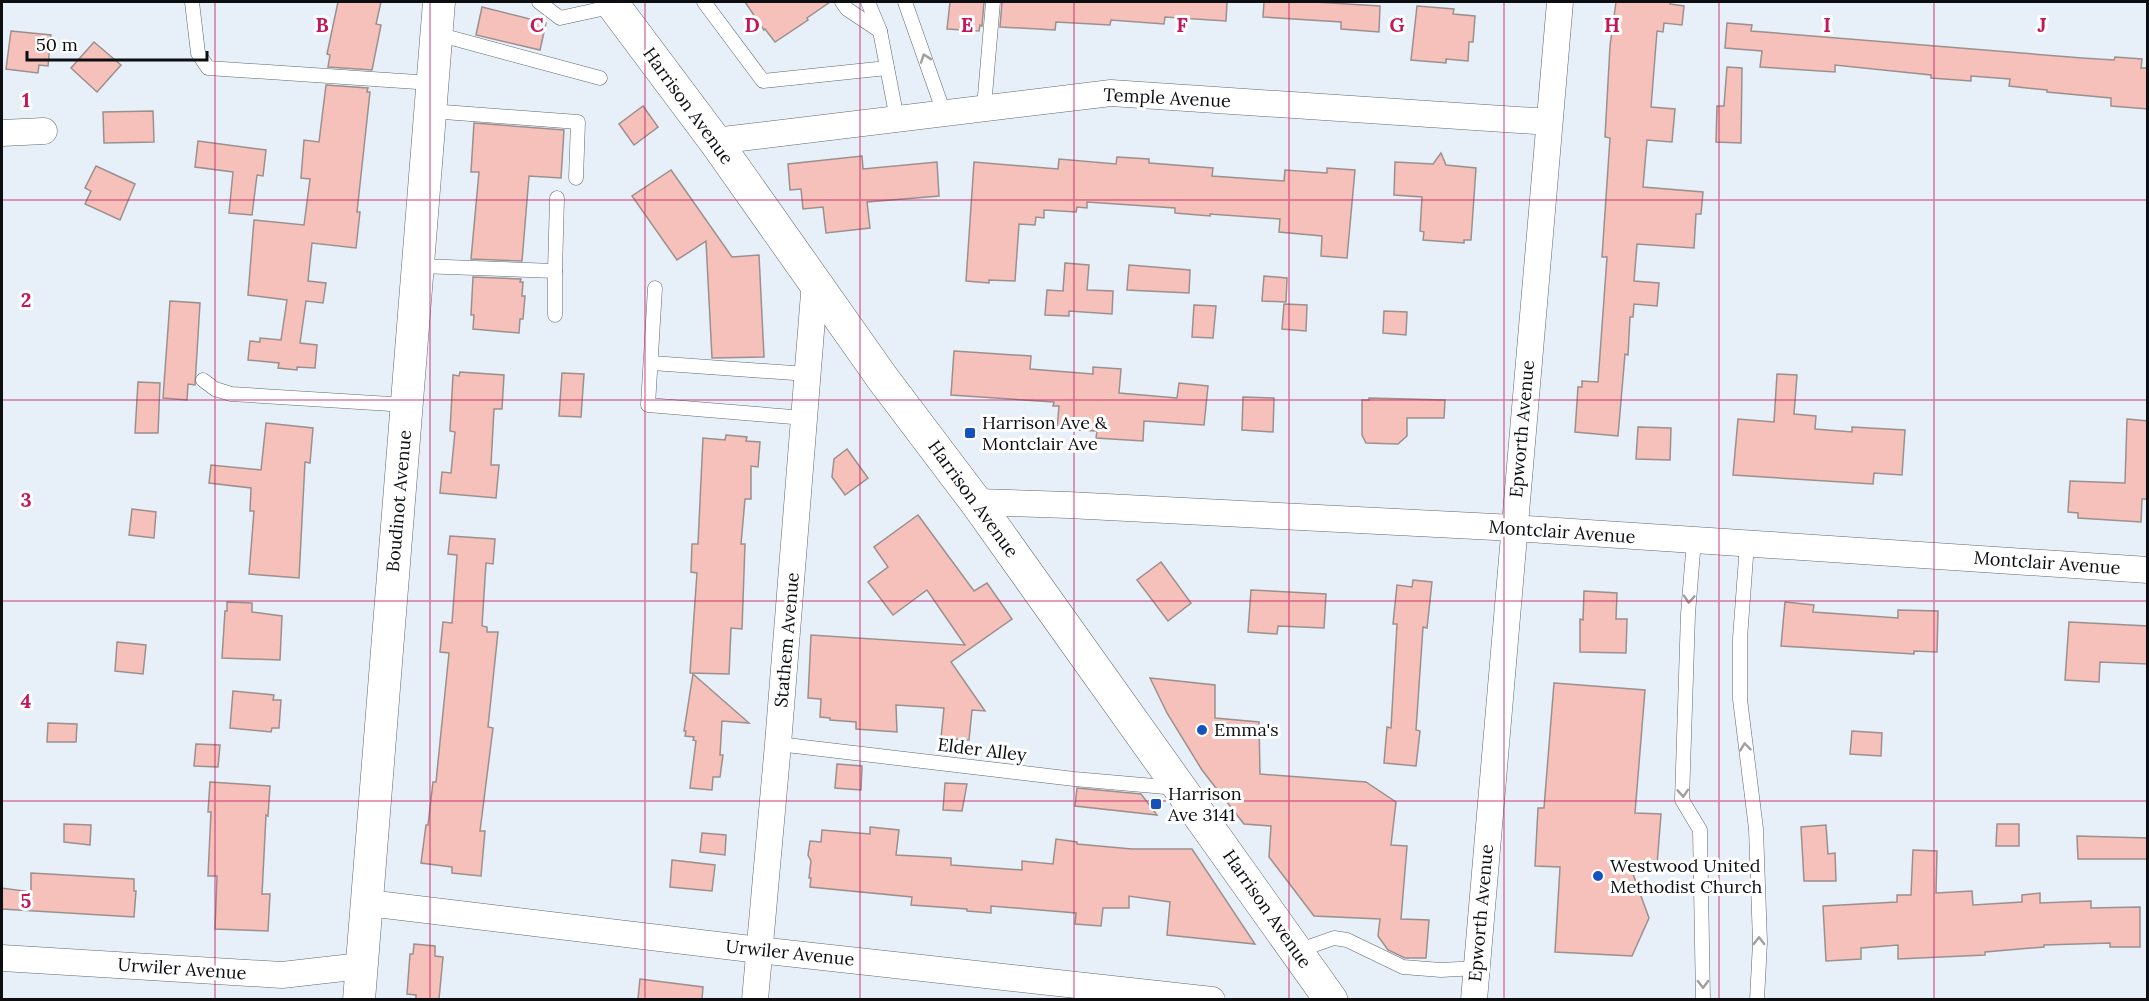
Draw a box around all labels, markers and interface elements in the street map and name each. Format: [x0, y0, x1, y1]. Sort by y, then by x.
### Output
text: B [315, 12, 329, 37]
text: C [530, 12, 544, 37]
text: D [744, 12, 760, 37]
text: E [961, 12, 973, 37]
text: F [1176, 12, 1188, 37]
text: G [1389, 12, 1405, 37]
text: H [1604, 12, 1620, 37]
text: I [1823, 12, 1831, 37]
text: J [2037, 12, 2047, 37]
scale bar [27, 24, 207, 62]
text: 50 m [36, 33, 78, 56]
street label: Harrison Avenue [638, 43, 739, 169]
one-way arrow [919, 53, 932, 64]
street label: Temple Avenue [1103, 83, 1232, 112]
text: 1 [22, 87, 30, 112]
text: 2 [21, 287, 31, 312]
street label: Epworth Avenue [1504, 359, 1539, 499]
place label: Harrison Ave & Montclair Ave [982, 411, 1108, 455]
marker: Harrison Ave & Montclair Ave [963, 426, 977, 440]
street label: Boudinot Avenue [381, 429, 416, 573]
street label: Harrison Avenue [923, 436, 1024, 562]
text: 3 [20, 487, 32, 512]
street label: Montclair Avenue [1488, 515, 1636, 548]
street label: Montclair Avenue [1973, 546, 2121, 579]
street label: Stathem Avenue [769, 571, 804, 709]
one-way arrow [1683, 594, 1696, 603]
text: 4 [21, 688, 32, 713]
place label: Emma's [1214, 718, 1279, 741]
marker: Emma's [1195, 723, 1209, 737]
street label: Elder Alley [936, 733, 1028, 766]
one-way arrow [1739, 742, 1752, 751]
place label: Harrison Ave 3141 [1167, 782, 1242, 826]
one-way arrow [1677, 789, 1690, 798]
marker: Harrison Ave 3141 [1149, 797, 1163, 811]
street label: Epworth Avenue [1463, 843, 1498, 983]
street label: Harrison Avenue [1218, 845, 1317, 973]
place label: Westwood United Methodist Church [1610, 854, 1763, 898]
marker: Westwood United Methodist Church [1591, 869, 1605, 883]
text: 5 [21, 888, 32, 913]
street label: Urwiler Avenue [725, 934, 856, 971]
one-way arrow [1753, 937, 1765, 946]
street label: Urwiler Avenue [117, 953, 248, 984]
one-way arrow [1697, 979, 1709, 988]

